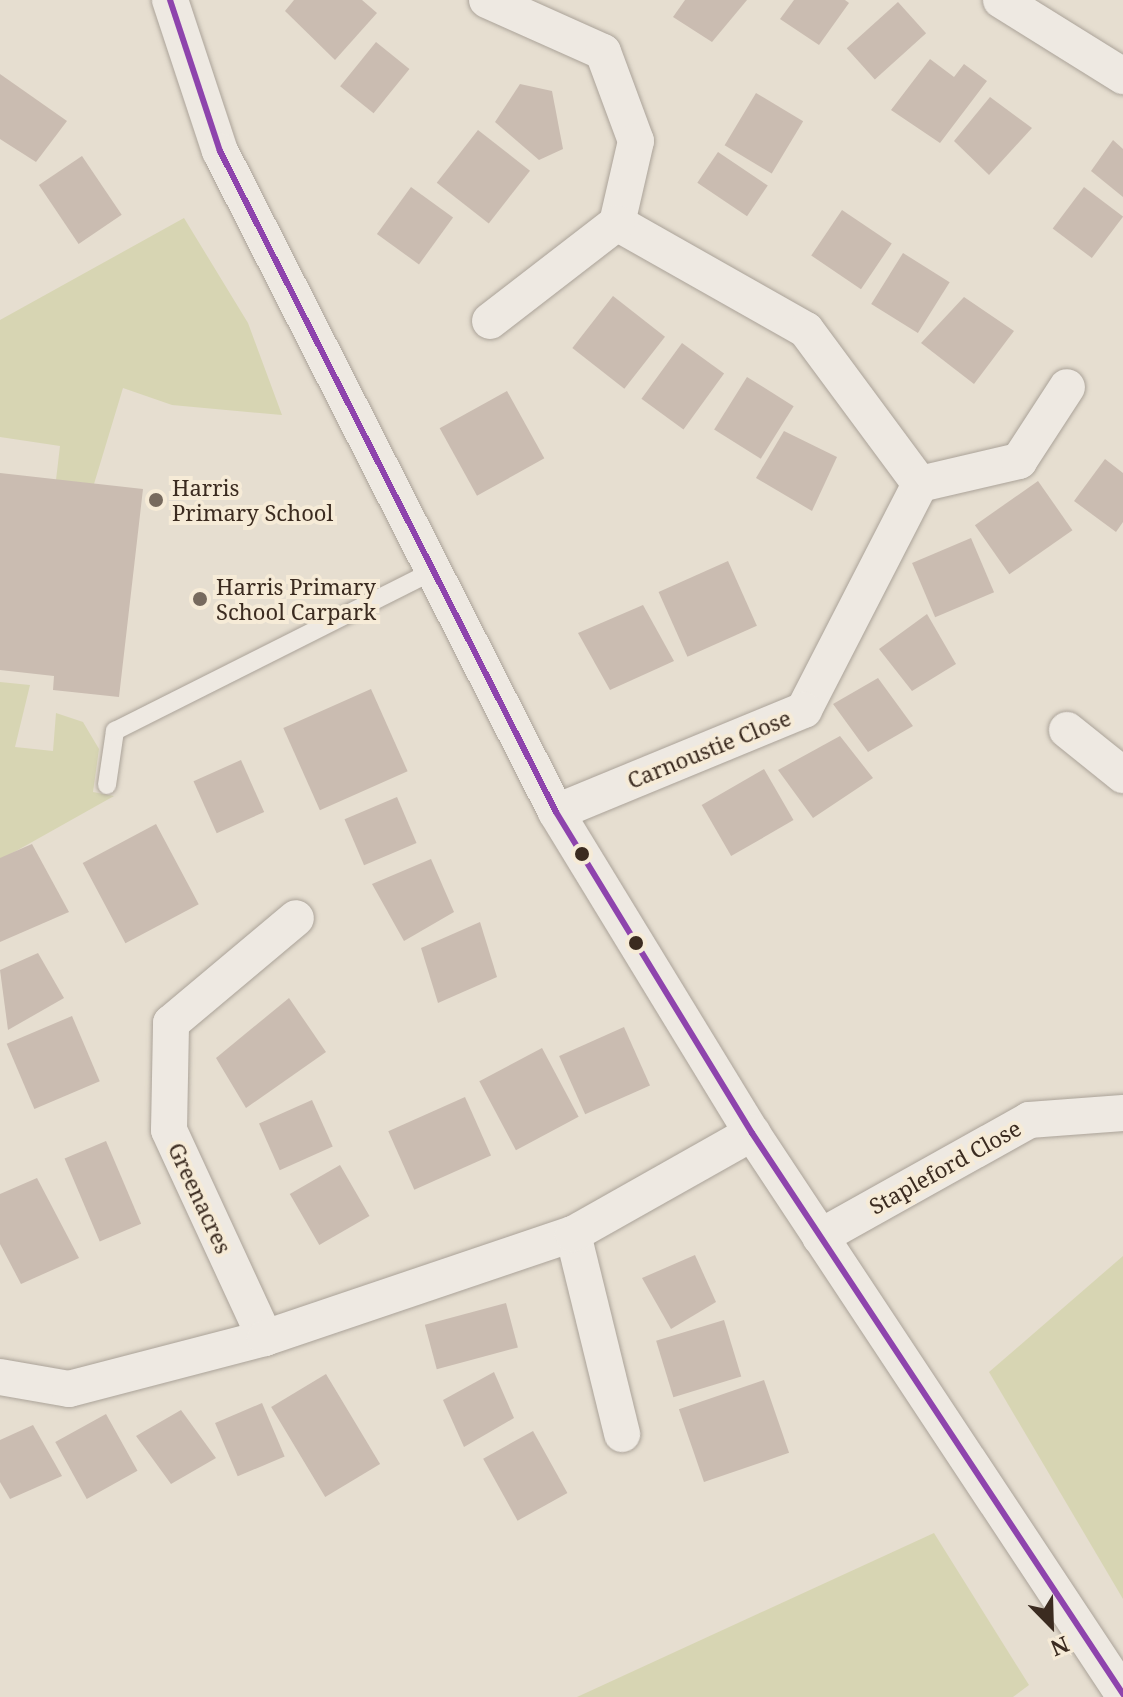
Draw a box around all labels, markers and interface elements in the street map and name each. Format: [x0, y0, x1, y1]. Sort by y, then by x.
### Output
place label: Harris Primary School [172, 474, 333, 526]
marker: Harris Primary School [147, 491, 165, 509]
place label: Harris Primary School Carpark [216, 573, 376, 624]
marker: Harris Primary School Carpark [191, 590, 209, 608]
street label: Carnoustie Close [623, 704, 795, 794]
unlabelled marker [574, 846, 590, 862]
unlabelled marker [628, 935, 644, 951]
street label: Stapleford Close [865, 1114, 1025, 1220]
street label: Greenacres [163, 1138, 237, 1258]
north arrow [1011, 1585, 1091, 1665]
text: N [1047, 1630, 1074, 1664]

